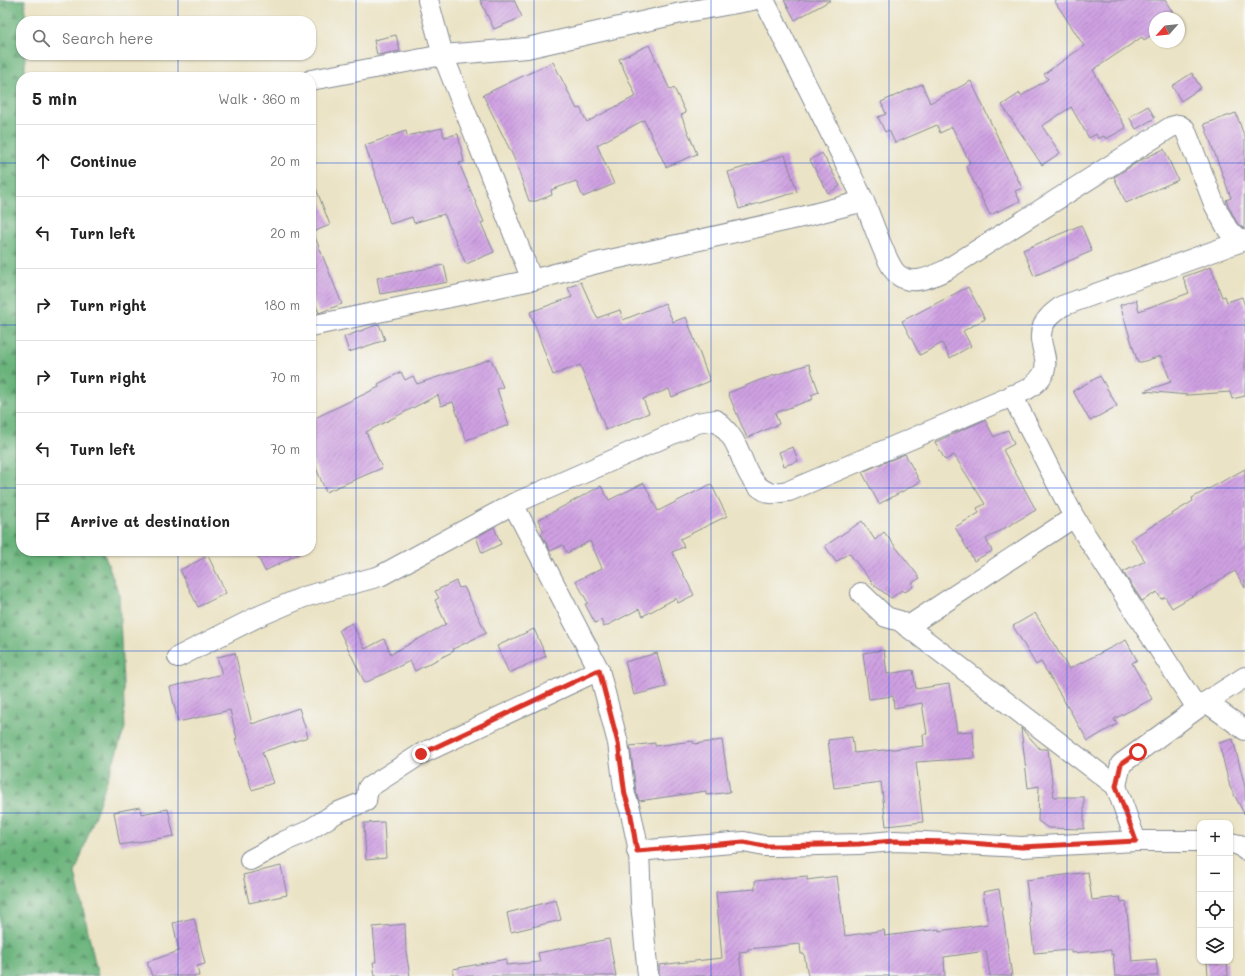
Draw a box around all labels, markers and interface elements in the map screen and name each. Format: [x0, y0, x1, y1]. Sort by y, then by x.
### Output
north arrow [1149, 12, 1185, 48]
search box [16, 16, 316, 60]
icon: search [30, 27, 52, 49]
text: Search here [62, 28, 153, 48]
text: 5 min [32, 87, 77, 109]
text: Walk · 360 m [218, 90, 300, 107]
icon: ahead [32, 150, 54, 172]
text: Continue [70, 151, 137, 171]
text: 20 m [270, 152, 300, 169]
icon: left [32, 222, 54, 244]
text: Turn left [70, 223, 135, 243]
text: 20 m [270, 224, 300, 241]
icon: right [32, 294, 54, 316]
text: Turn right [70, 295, 147, 315]
text: 180 m [264, 296, 300, 313]
icon: right [32, 366, 54, 388]
text: Turn right [70, 367, 147, 387]
text: 70 m [270, 368, 300, 385]
icon: left [32, 438, 54, 460]
text: Turn left [70, 439, 135, 459]
text: 70 m [270, 440, 300, 457]
icon: arrive [32, 510, 54, 532]
text: Arrive at destination [70, 511, 230, 531]
route start [1129, 743, 1147, 761]
route end [412, 745, 430, 763]
map controls [1197, 820, 1233, 964]
button: + [1197, 820, 1233, 856]
button: − [1197, 856, 1233, 892]
button: locate [1197, 892, 1233, 928]
button: layers [1197, 928, 1233, 964]

